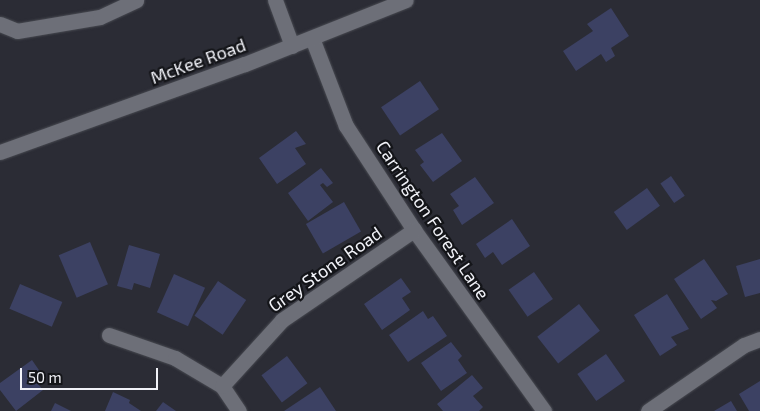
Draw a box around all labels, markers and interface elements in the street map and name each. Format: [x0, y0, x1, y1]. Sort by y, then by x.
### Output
street label: McKee Road [147, 34, 249, 88]
street label: Carrington Forest Lane [372, 137, 494, 303]
street label: Grey Stone Road [264, 222, 386, 316]
scale bar [22, 358, 160, 390]
text: 50 m [28, 368, 62, 386]

